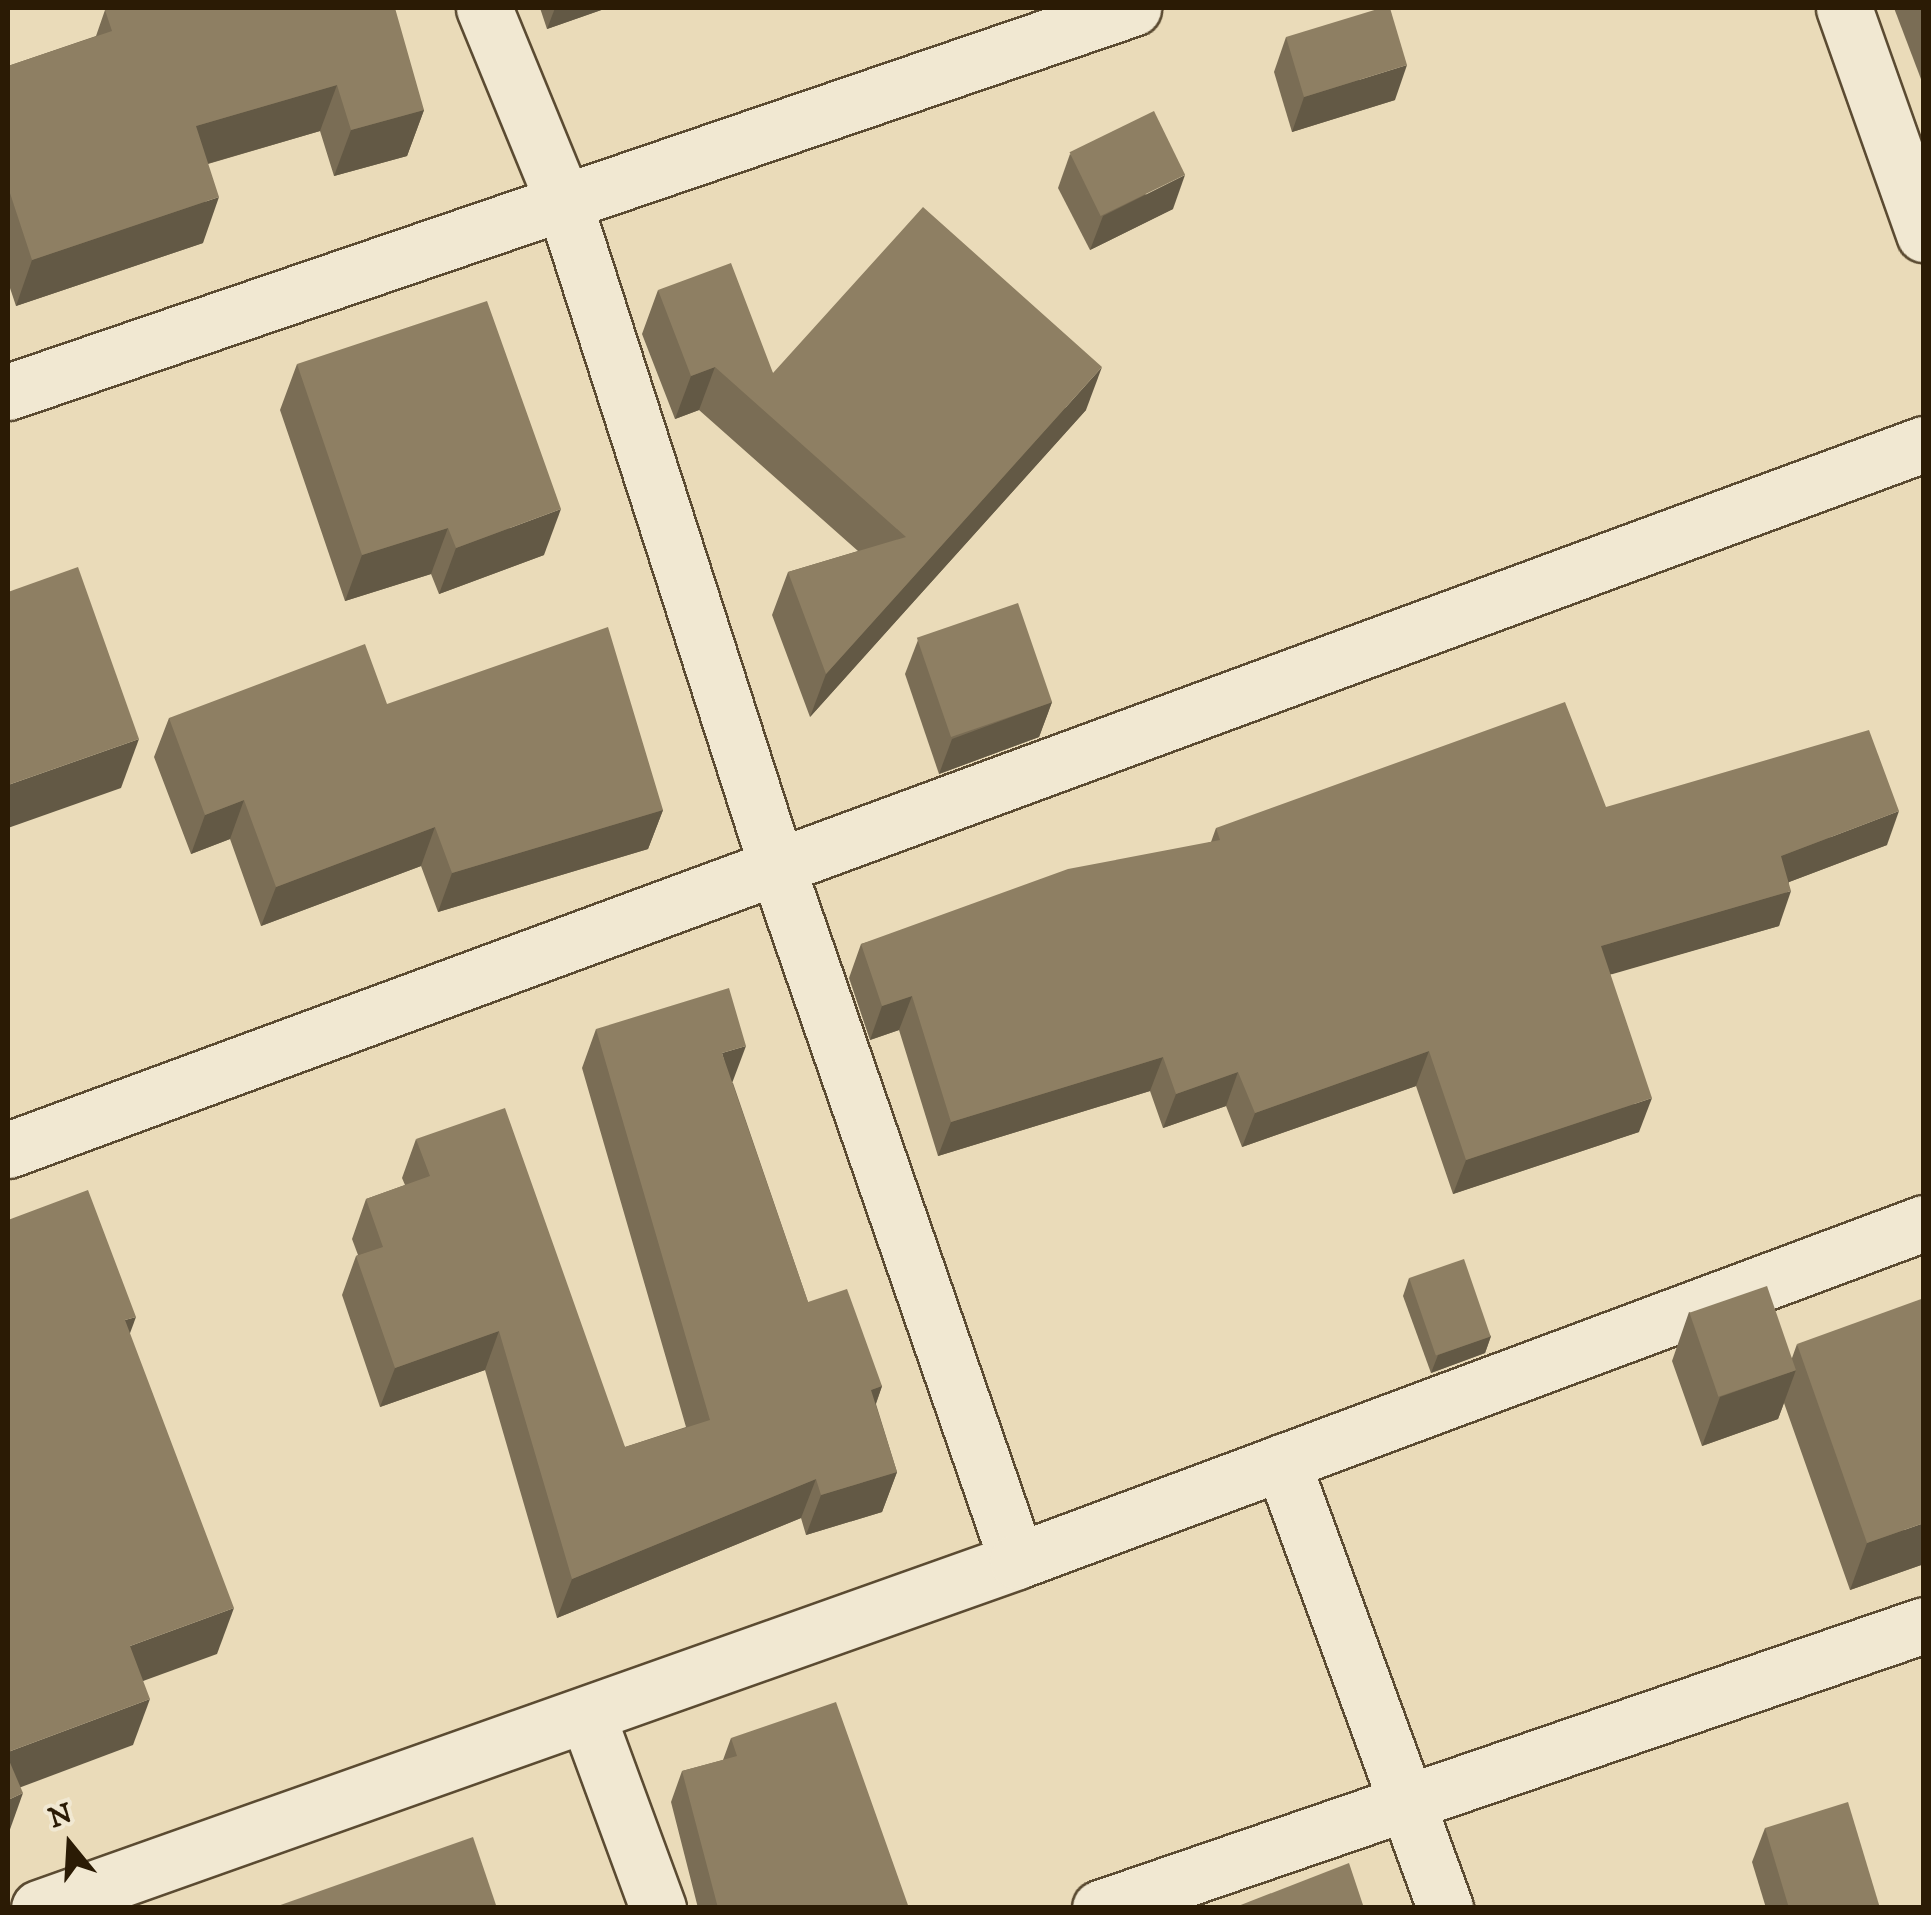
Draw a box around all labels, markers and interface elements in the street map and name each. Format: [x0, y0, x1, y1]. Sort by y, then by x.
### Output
north arrow [20, 1795, 120, 1895]
text: N [44, 1796, 77, 1836]

